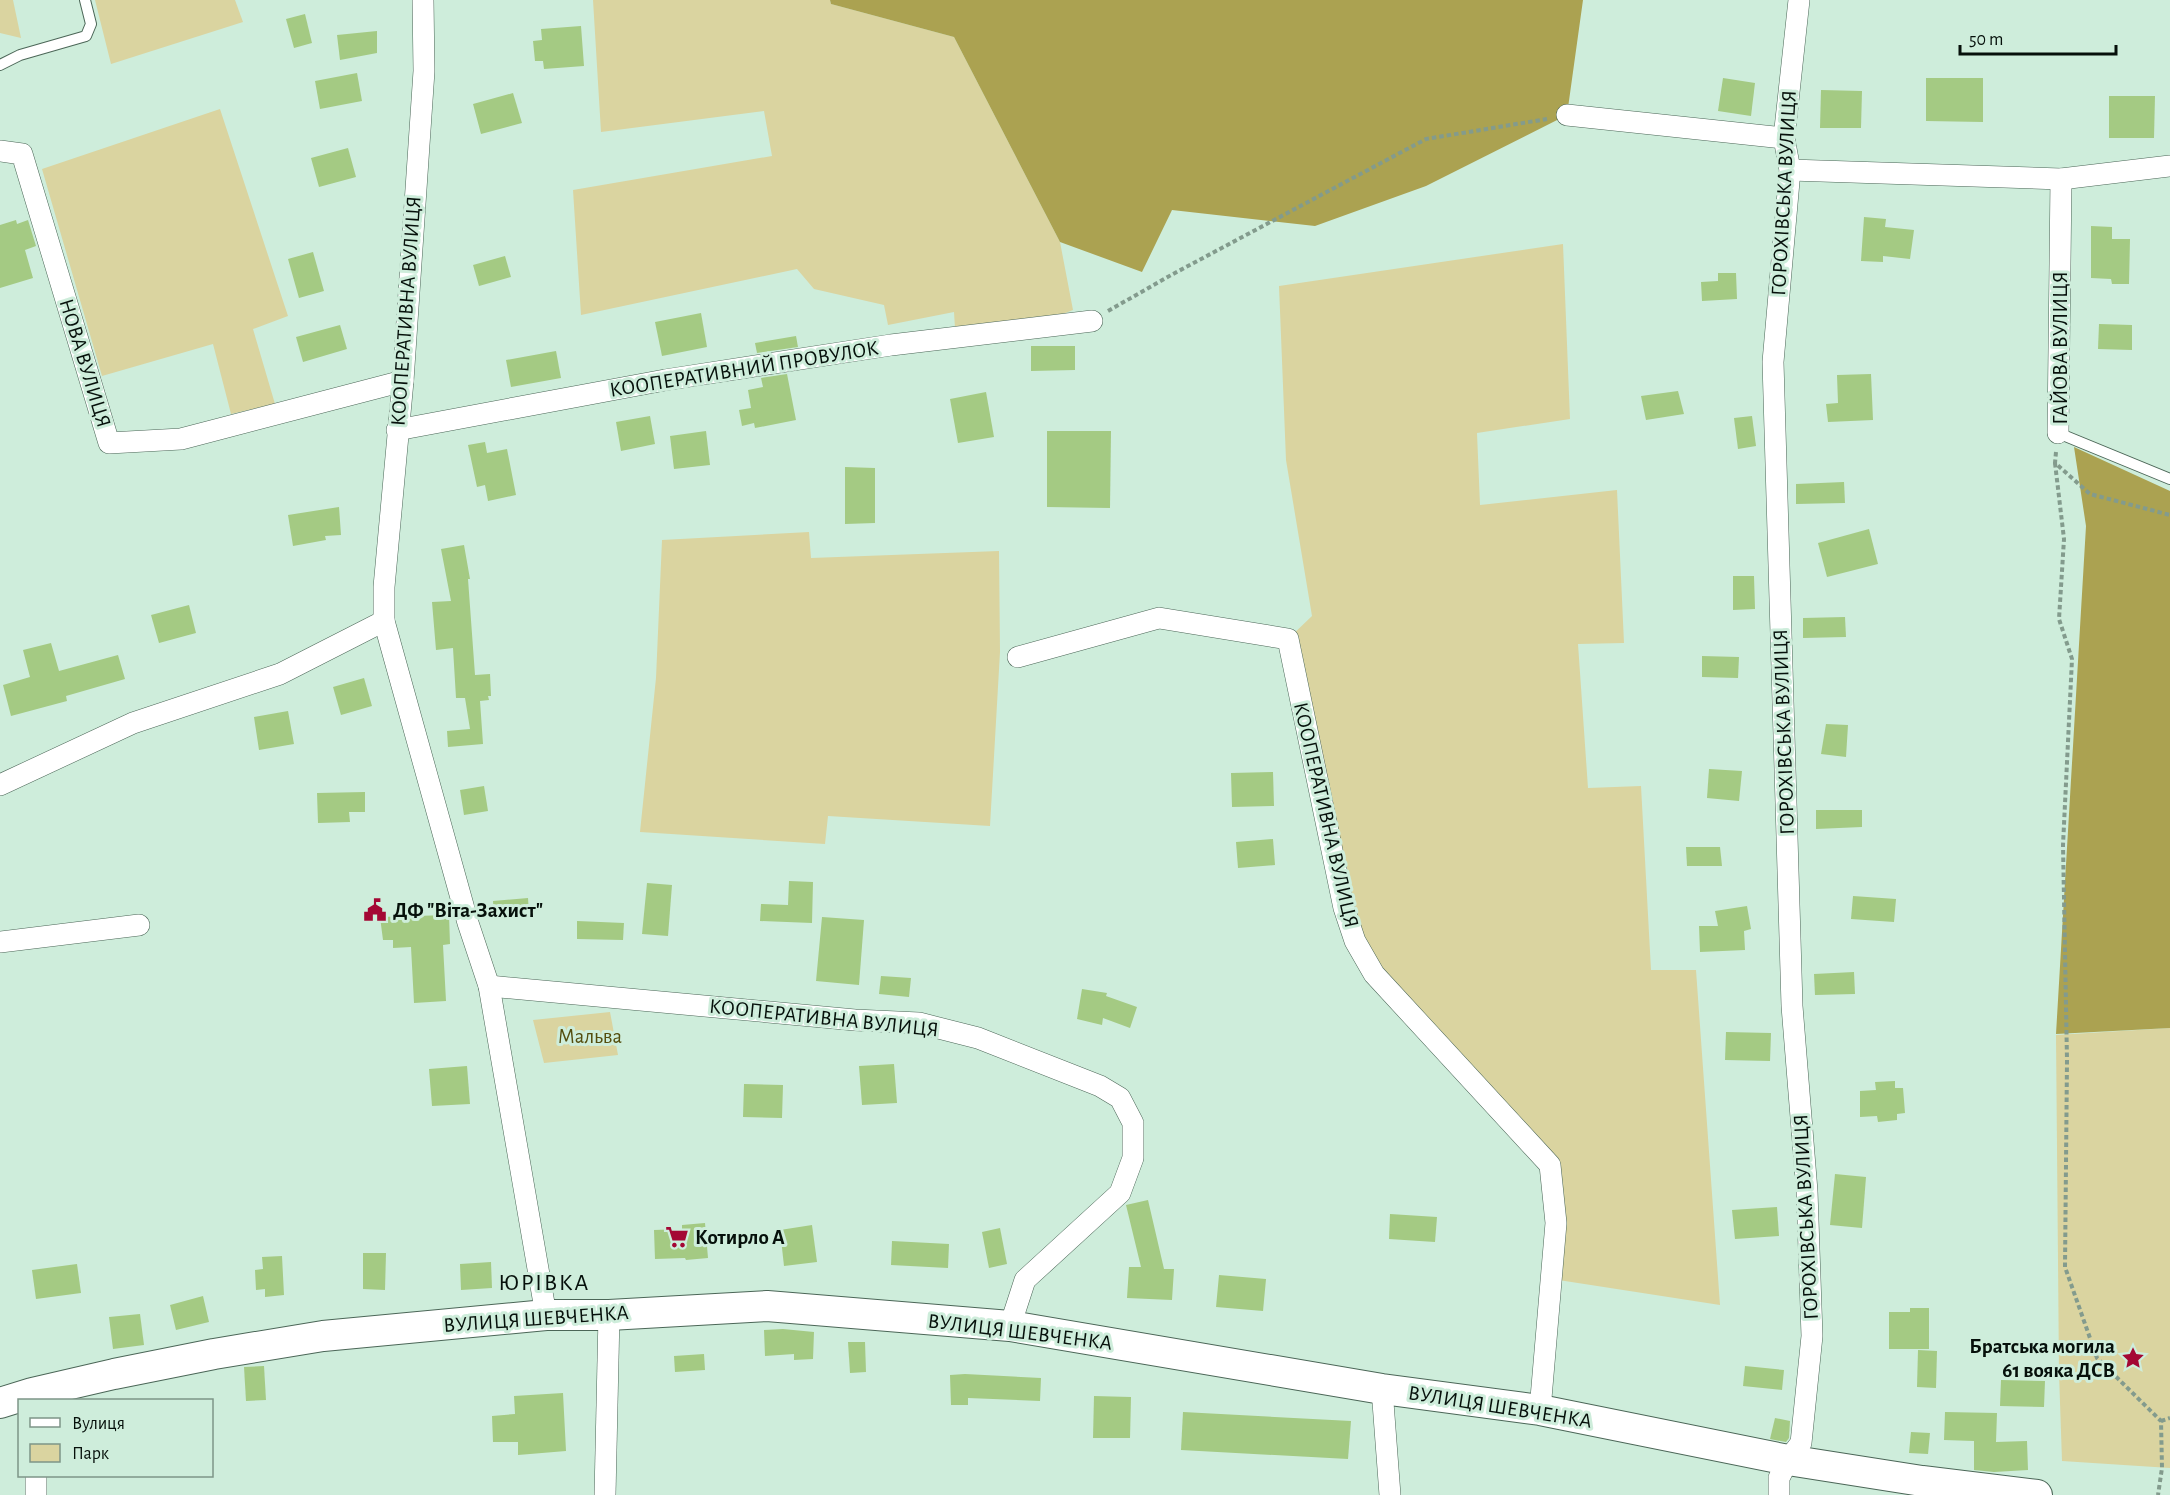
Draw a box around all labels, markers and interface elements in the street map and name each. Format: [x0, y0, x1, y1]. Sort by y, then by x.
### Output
scale bar [1960, 18, 2116, 56]
text: 50 m [1969, 31, 2003, 49]
street label: ГОРОХІВСЬКА ВУЛИЦЯ [1768, 90, 1800, 296]
street label: КООПЕРАТИВНА ВУЛИЦЯ [387, 195, 425, 427]
street label: ГАЙОВА ВУЛИЦЯ [2049, 271, 2071, 425]
street label: НОВА ВУЛИЦЯ [55, 296, 115, 430]
street label: КООПЕРАТИВНИЙ ПРОВУЛОК [608, 336, 880, 401]
street label: ГОРОХІВСЬКА ВУЛИЦЯ [1770, 629, 1798, 835]
street label: КООПЕРАТИВНА ВУЛИЦЯ [1290, 700, 1362, 930]
public building icon: ДФ "Віта-Захист" [362, 897, 388, 923]
place label: ДФ "Віта-Захист" [393, 900, 543, 921]
street label: КООПЕРАТИВНА ВУЛИЦЯ [708, 996, 940, 1040]
park label: Мальва [558, 1026, 623, 1047]
street label: ГОРОХІВСЬКА ВУЛИЦЯ [1790, 1114, 1822, 1320]
supermarket icon: Котирло А [664, 1224, 690, 1250]
place label: Котирло А [695, 1227, 785, 1248]
district label: ЮРІВКА [498, 1271, 590, 1295]
street label: ВУЛИЦЯ ШЕВЧЕНКА [443, 1302, 629, 1336]
street label: ВУЛИЦЯ ШЕВЧЕНКА [927, 1310, 1113, 1354]
place label: Братська могила 61 вояка ДСВ [1969, 1336, 2115, 1381]
place icon: Братська могила 61 вояка ДСВ [2120, 1345, 2146, 1371]
street label: ВУЛИЦЯ ШЕВЧЕНКА [1407, 1382, 1593, 1432]
legend [18, 1399, 213, 1477]
text: Вулиця [72, 1415, 125, 1433]
text: Парк [72, 1445, 110, 1463]

